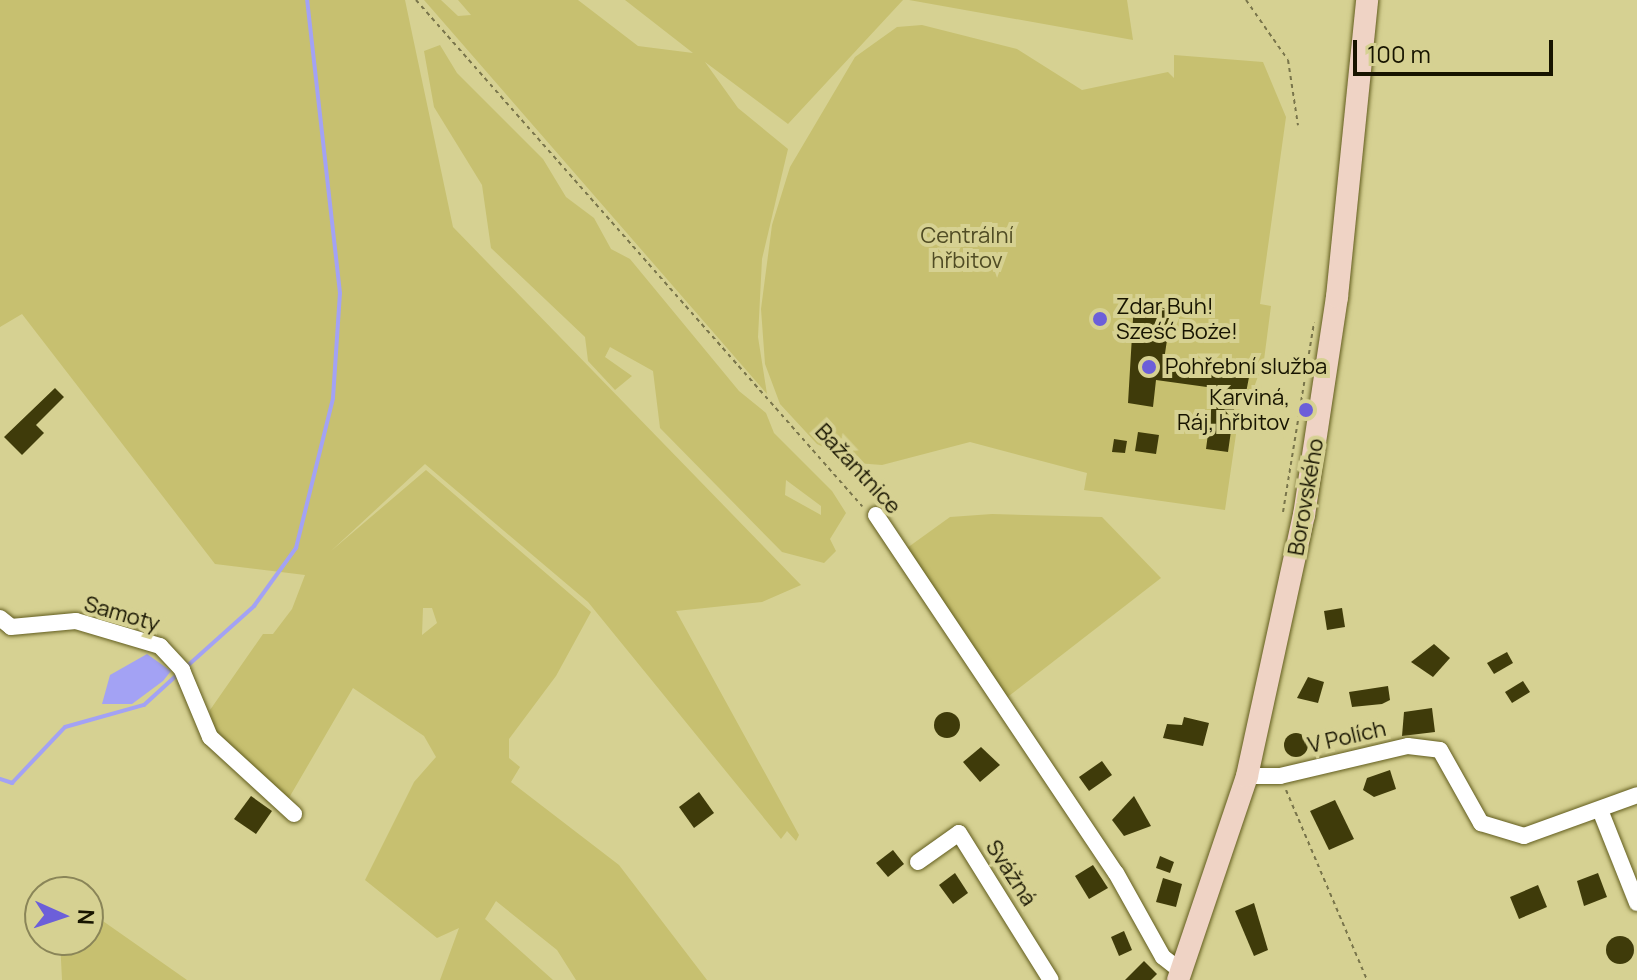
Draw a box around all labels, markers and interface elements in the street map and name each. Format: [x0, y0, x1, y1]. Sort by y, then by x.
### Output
scale bar [1357, 24, 1557, 74]
text: 100 m [1367, 37, 1431, 70]
park label: Centrální hřbitov [920, 222, 1014, 274]
place label: Zdar Buh! Sześć Boże! [1116, 293, 1238, 344]
marker: Zdar Buh! Sześć Boże! [1091, 310, 1109, 328]
place label: Pohřební služba [1165, 354, 1327, 380]
marker: Pohřební služba [1140, 358, 1158, 376]
place label: Karviná, Ráj, hřbitov [1177, 384, 1290, 436]
marker: Karviná, Ráj, hřbitov [1297, 401, 1315, 419]
street label: Bažantnice [810, 418, 906, 520]
street label: Borovského [1283, 436, 1329, 558]
street label: Samoty [81, 591, 163, 637]
street label: V Polích [1305, 715, 1389, 759]
street label: Svážná [980, 835, 1042, 911]
north arrow [24, 876, 104, 956]
text: N [71, 908, 101, 926]

